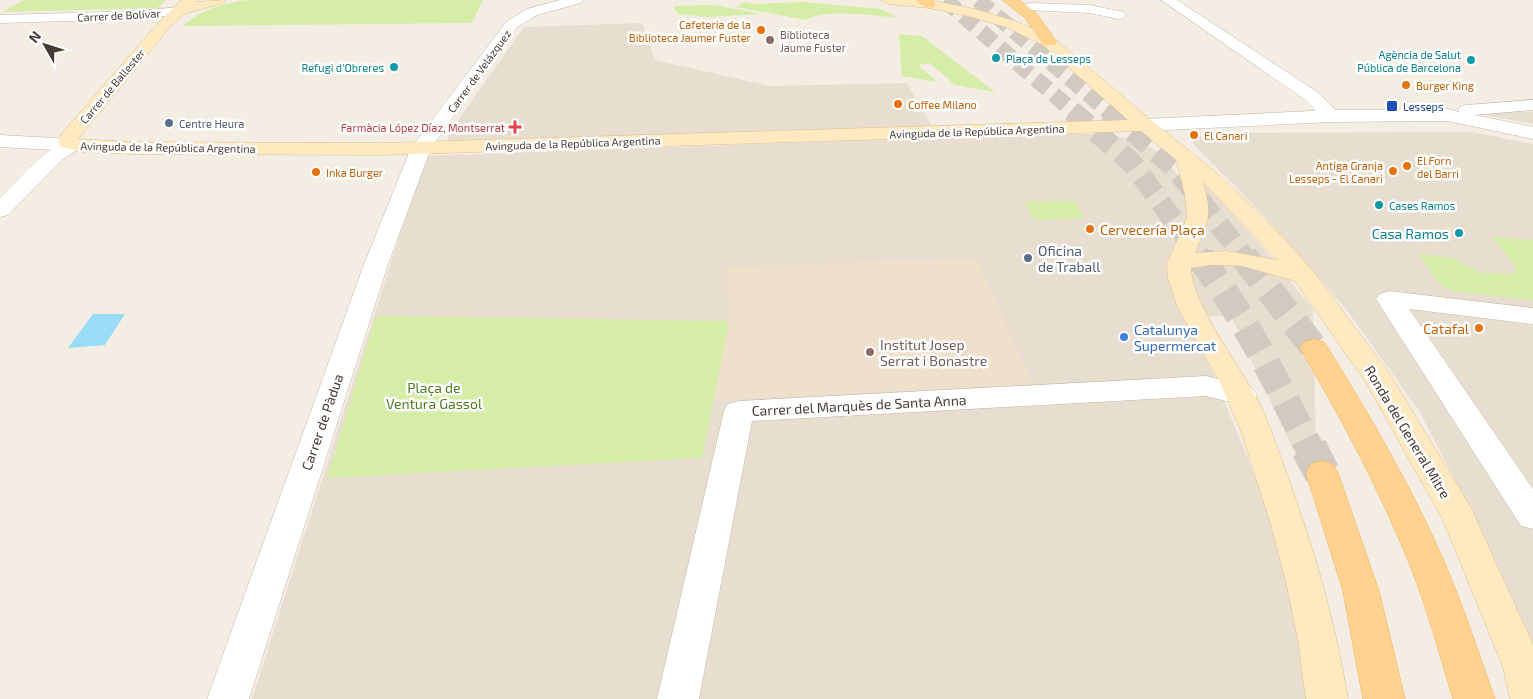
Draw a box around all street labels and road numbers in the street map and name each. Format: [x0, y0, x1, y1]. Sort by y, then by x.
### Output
street label: Carrer de Bolívar [77, 6, 162, 24]
street label: Carrer de Velázquez [445, 27, 514, 115]
street label: Carrer de Ballester [77, 46, 147, 126]
street label: Avinguda de la República Argentina [889, 121, 1065, 141]
street label: Avinguda de la República Argentina [485, 133, 661, 153]
street label: Avinguda de la República Argentina [80, 139, 256, 155]
street label: Ronda del General Mitre [1362, 362, 1454, 502]
street label: Carrer de Pàdua [298, 372, 346, 472]
street label: Carrer del Marquès de Santa Anna [751, 391, 967, 419]

